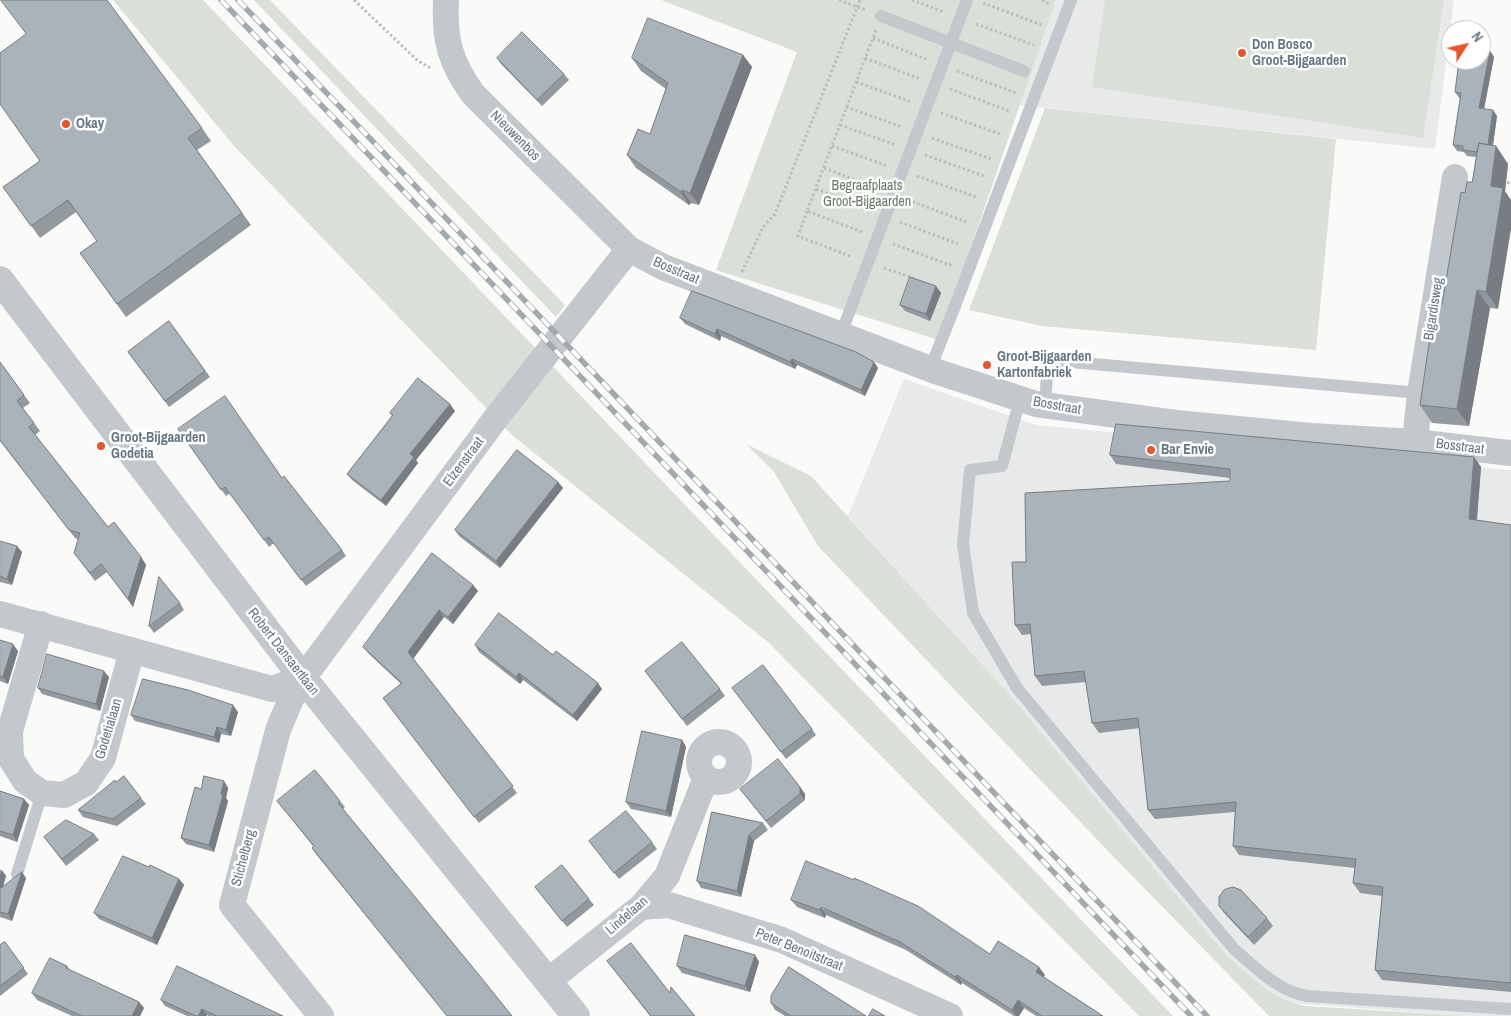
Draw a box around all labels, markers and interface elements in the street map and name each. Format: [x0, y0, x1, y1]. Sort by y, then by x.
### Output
north arrow [1441, 20, 1491, 70]
text: N [1468, 28, 1487, 46]
place label: Don Bosco Groot-Bijgaarden [1252, 37, 1346, 70]
marker: Don Bosco Groot-Bijgaarden [1236, 47, 1248, 59]
street label: Nieuwenbos [486, 107, 544, 165]
place label: Okay [76, 116, 104, 132]
marker: Okay [60, 118, 72, 130]
park label: Begraafplaats Groot-Bijgaarden [823, 178, 911, 210]
street label: Bosstraat [650, 254, 702, 288]
street label: Bigardisweg [1421, 276, 1447, 342]
place label: Groot-Bijgaarden Kartonfabriek [997, 349, 1091, 382]
marker: Groot-Bijgaarden Kartonfabriek [981, 359, 993, 371]
street label: Bosstraat [1032, 394, 1082, 418]
place label: Groot-Bijgaarden Godetia [111, 430, 205, 462]
street label: Elzenstraat [440, 434, 488, 490]
street label: Bosstraat [1435, 436, 1485, 458]
marker: Groot-Bijgaarden Godetia [95, 440, 107, 452]
place label: Bar Envie [1161, 442, 1214, 458]
marker: Bar Envie [1145, 444, 1157, 456]
street label: Robert Dansaertlaan [244, 605, 322, 699]
street label: Godetialaan [92, 697, 126, 761]
street label: Stichelberg [228, 828, 260, 888]
street label: Lindelaan [602, 893, 652, 939]
street label: Peter Benoitstraat [753, 925, 845, 975]

